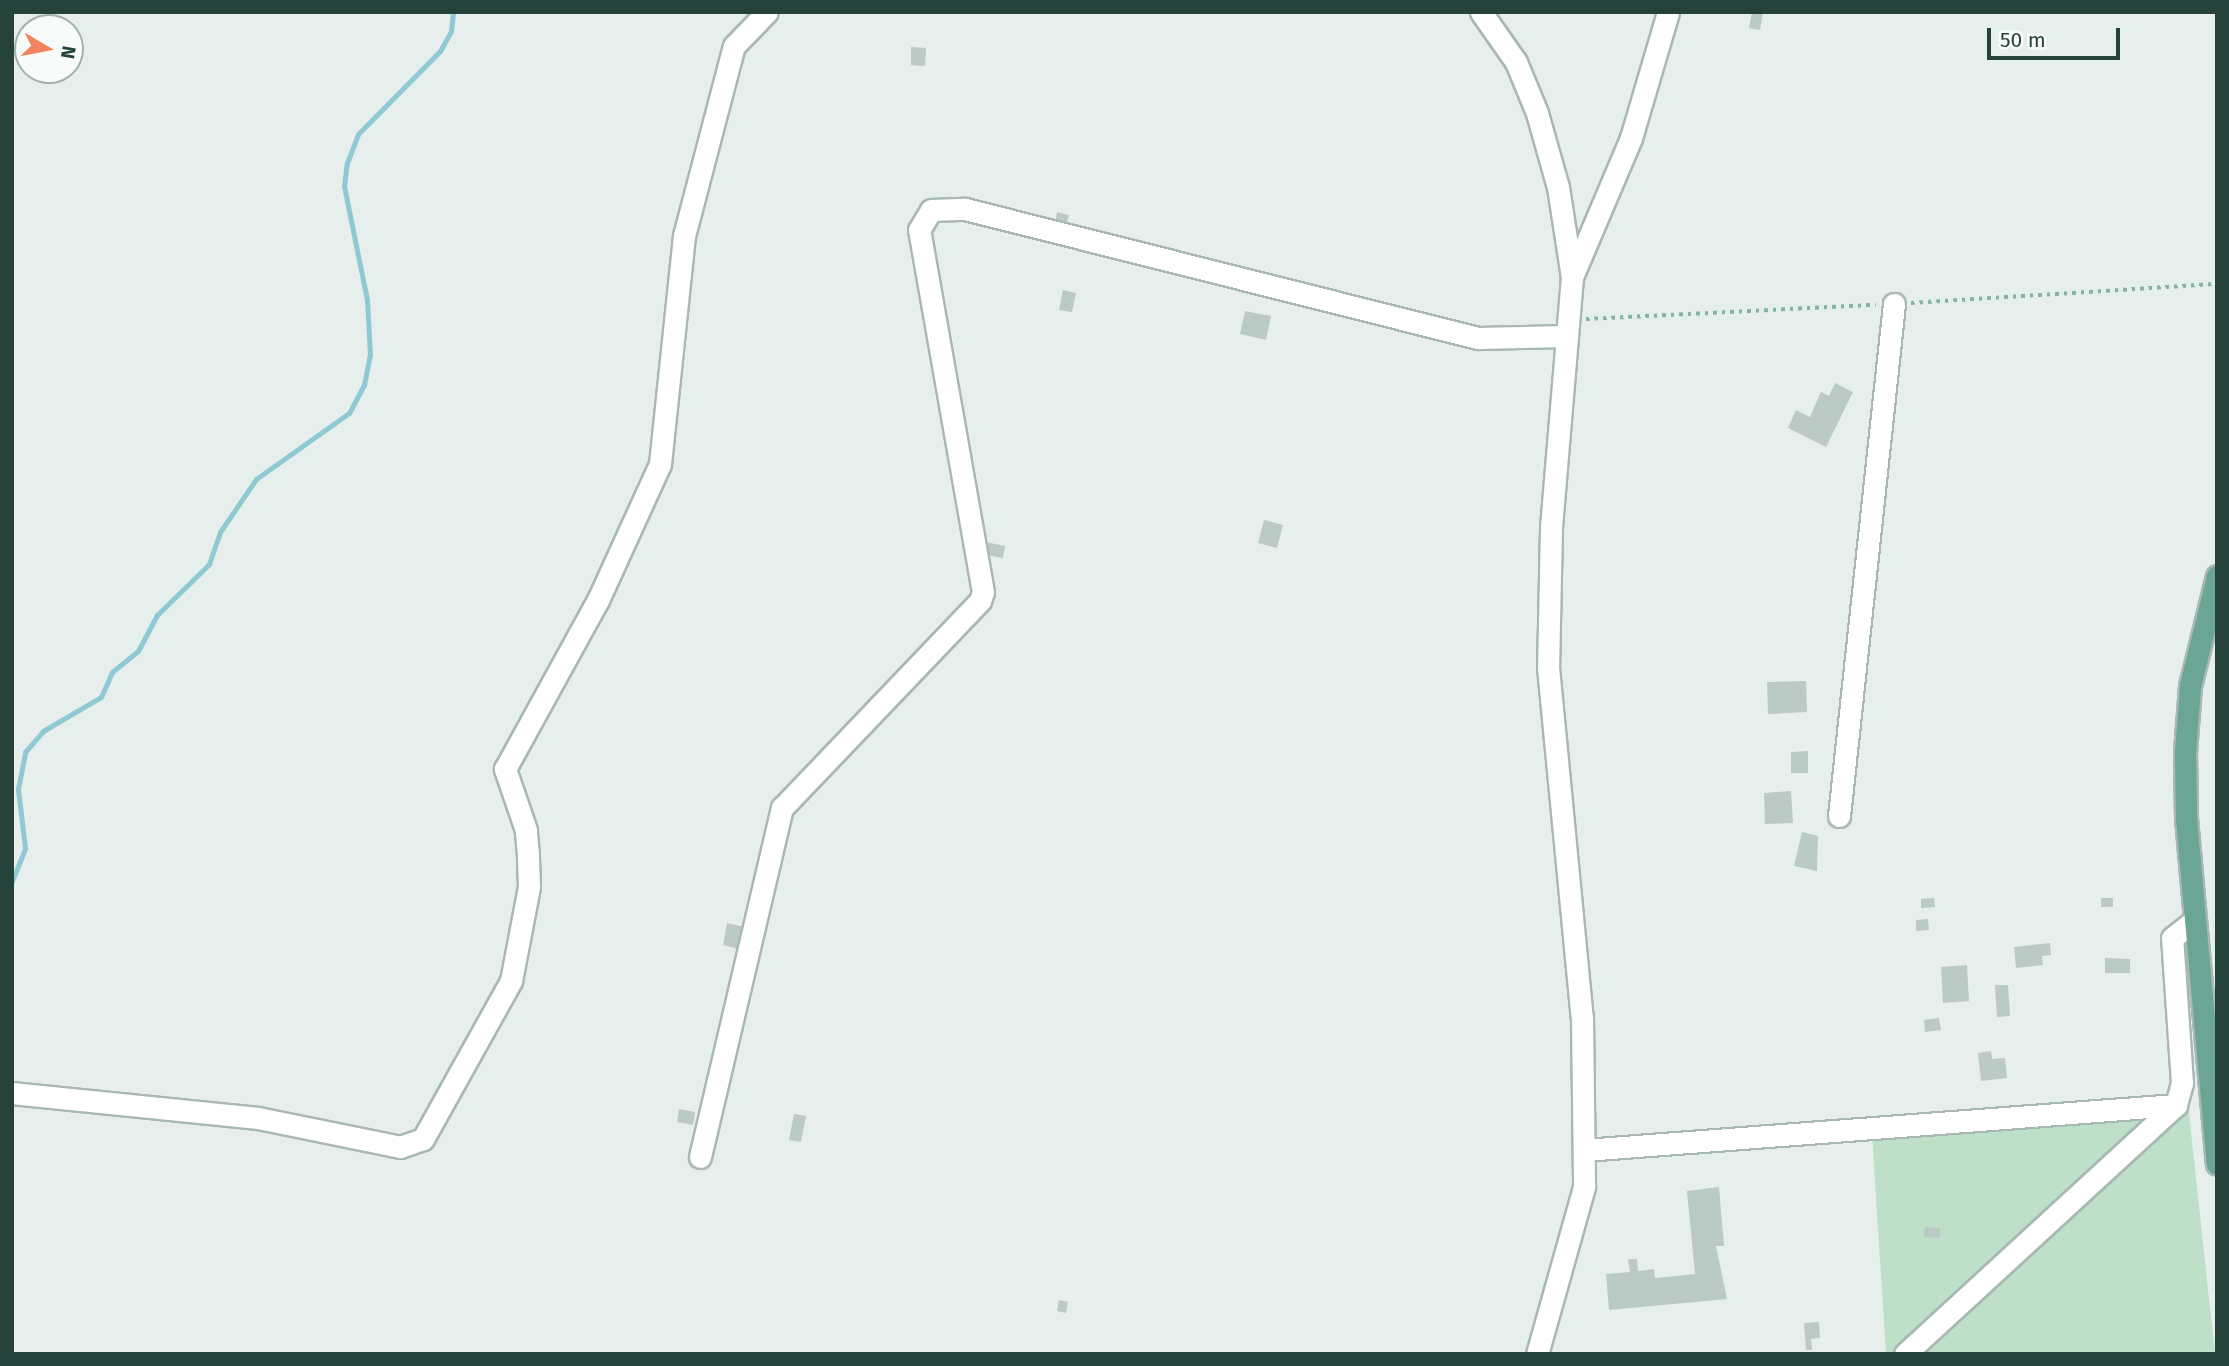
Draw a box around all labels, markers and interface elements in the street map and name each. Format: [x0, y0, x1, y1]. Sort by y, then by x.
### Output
north arrow [14, 14, 84, 84]
scale bar [1991, 14, 2124, 58]
text: 50 m [2000, 27, 2046, 53]
text: N [56, 44, 81, 61]

